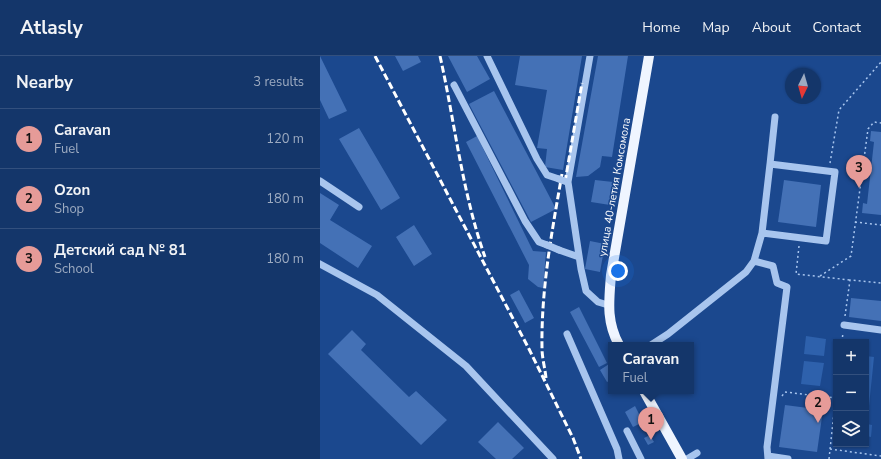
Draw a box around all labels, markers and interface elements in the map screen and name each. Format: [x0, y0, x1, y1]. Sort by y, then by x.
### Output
text: Atlasly [20, 15, 83, 41]
text: Home [642, 18, 680, 37]
text: Map [702, 18, 730, 37]
text: About [752, 18, 791, 37]
text: Contact [813, 18, 861, 37]
north arrow [785, 68, 821, 104]
text: Nearby [16, 71, 73, 94]
text: 3 results [253, 73, 304, 91]
street label: улица 40-летия Комсомола [595, 116, 634, 258]
text: Caravan [54, 120, 111, 140]
text: 1 [25, 130, 33, 148]
text: 120 m [266, 130, 304, 148]
text: Fuel [54, 140, 79, 158]
pin: 3 [846, 155, 872, 188]
text: Ozon [54, 180, 90, 200]
text: 2 [25, 190, 33, 208]
text: 180 m [266, 190, 304, 208]
text: Shop [54, 200, 84, 218]
text: Детский сад № 81 [54, 240, 187, 260]
text: 3 [25, 250, 33, 268]
text: 180 m [266, 250, 304, 268]
text: School [54, 260, 94, 278]
your location [608, 261, 628, 281]
map controls [833, 339, 869, 447]
button: + [833, 339, 869, 375]
popup [608, 342, 694, 394]
text: Caravan [623, 349, 679, 369]
text: Fuel [623, 369, 648, 387]
button: − [833, 375, 869, 411]
pin: 2 [805, 390, 831, 423]
pin: 1 [638, 407, 664, 440]
button: layers [833, 411, 869, 447]

